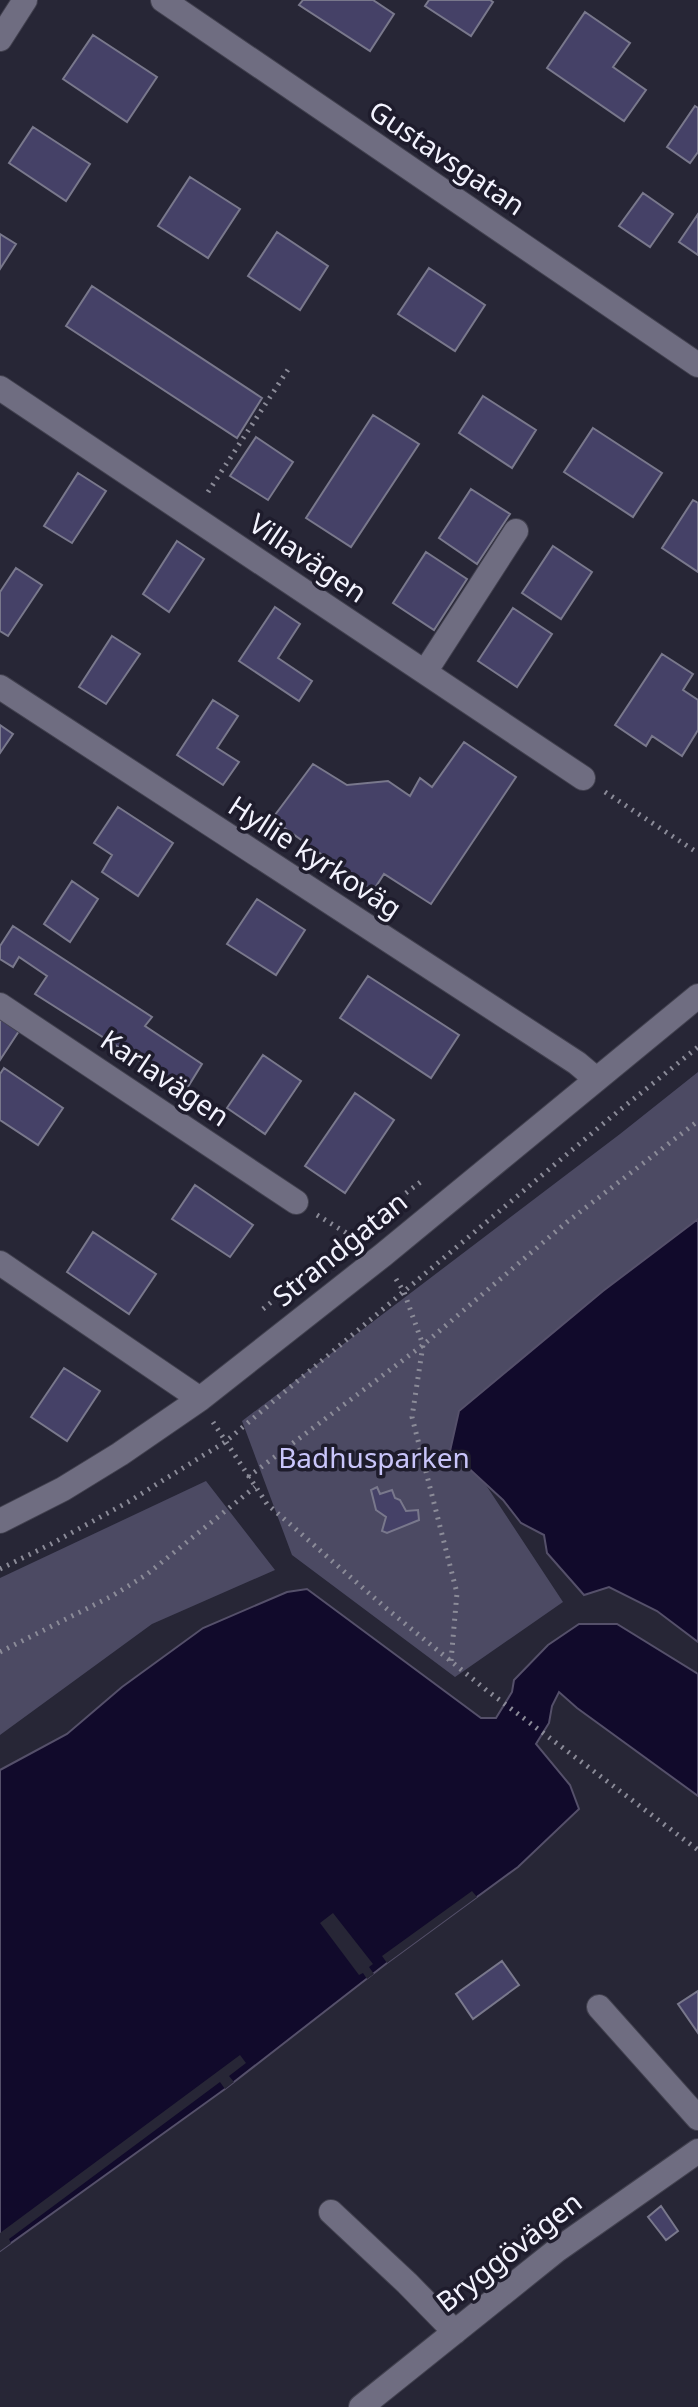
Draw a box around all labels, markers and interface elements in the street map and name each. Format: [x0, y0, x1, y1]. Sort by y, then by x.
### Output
street label: Gustavsgatan [362, 91, 533, 223]
street label: Villavägen [242, 504, 375, 611]
street label: Hyllie kyrkoväg [222, 786, 409, 926]
street label: Karlavägen [94, 1020, 237, 1134]
street label: Strandgatan [264, 1182, 415, 1314]
park label: Badhusparken [278, 1438, 470, 1476]
street label: Bryggövägen [428, 2182, 589, 2320]

